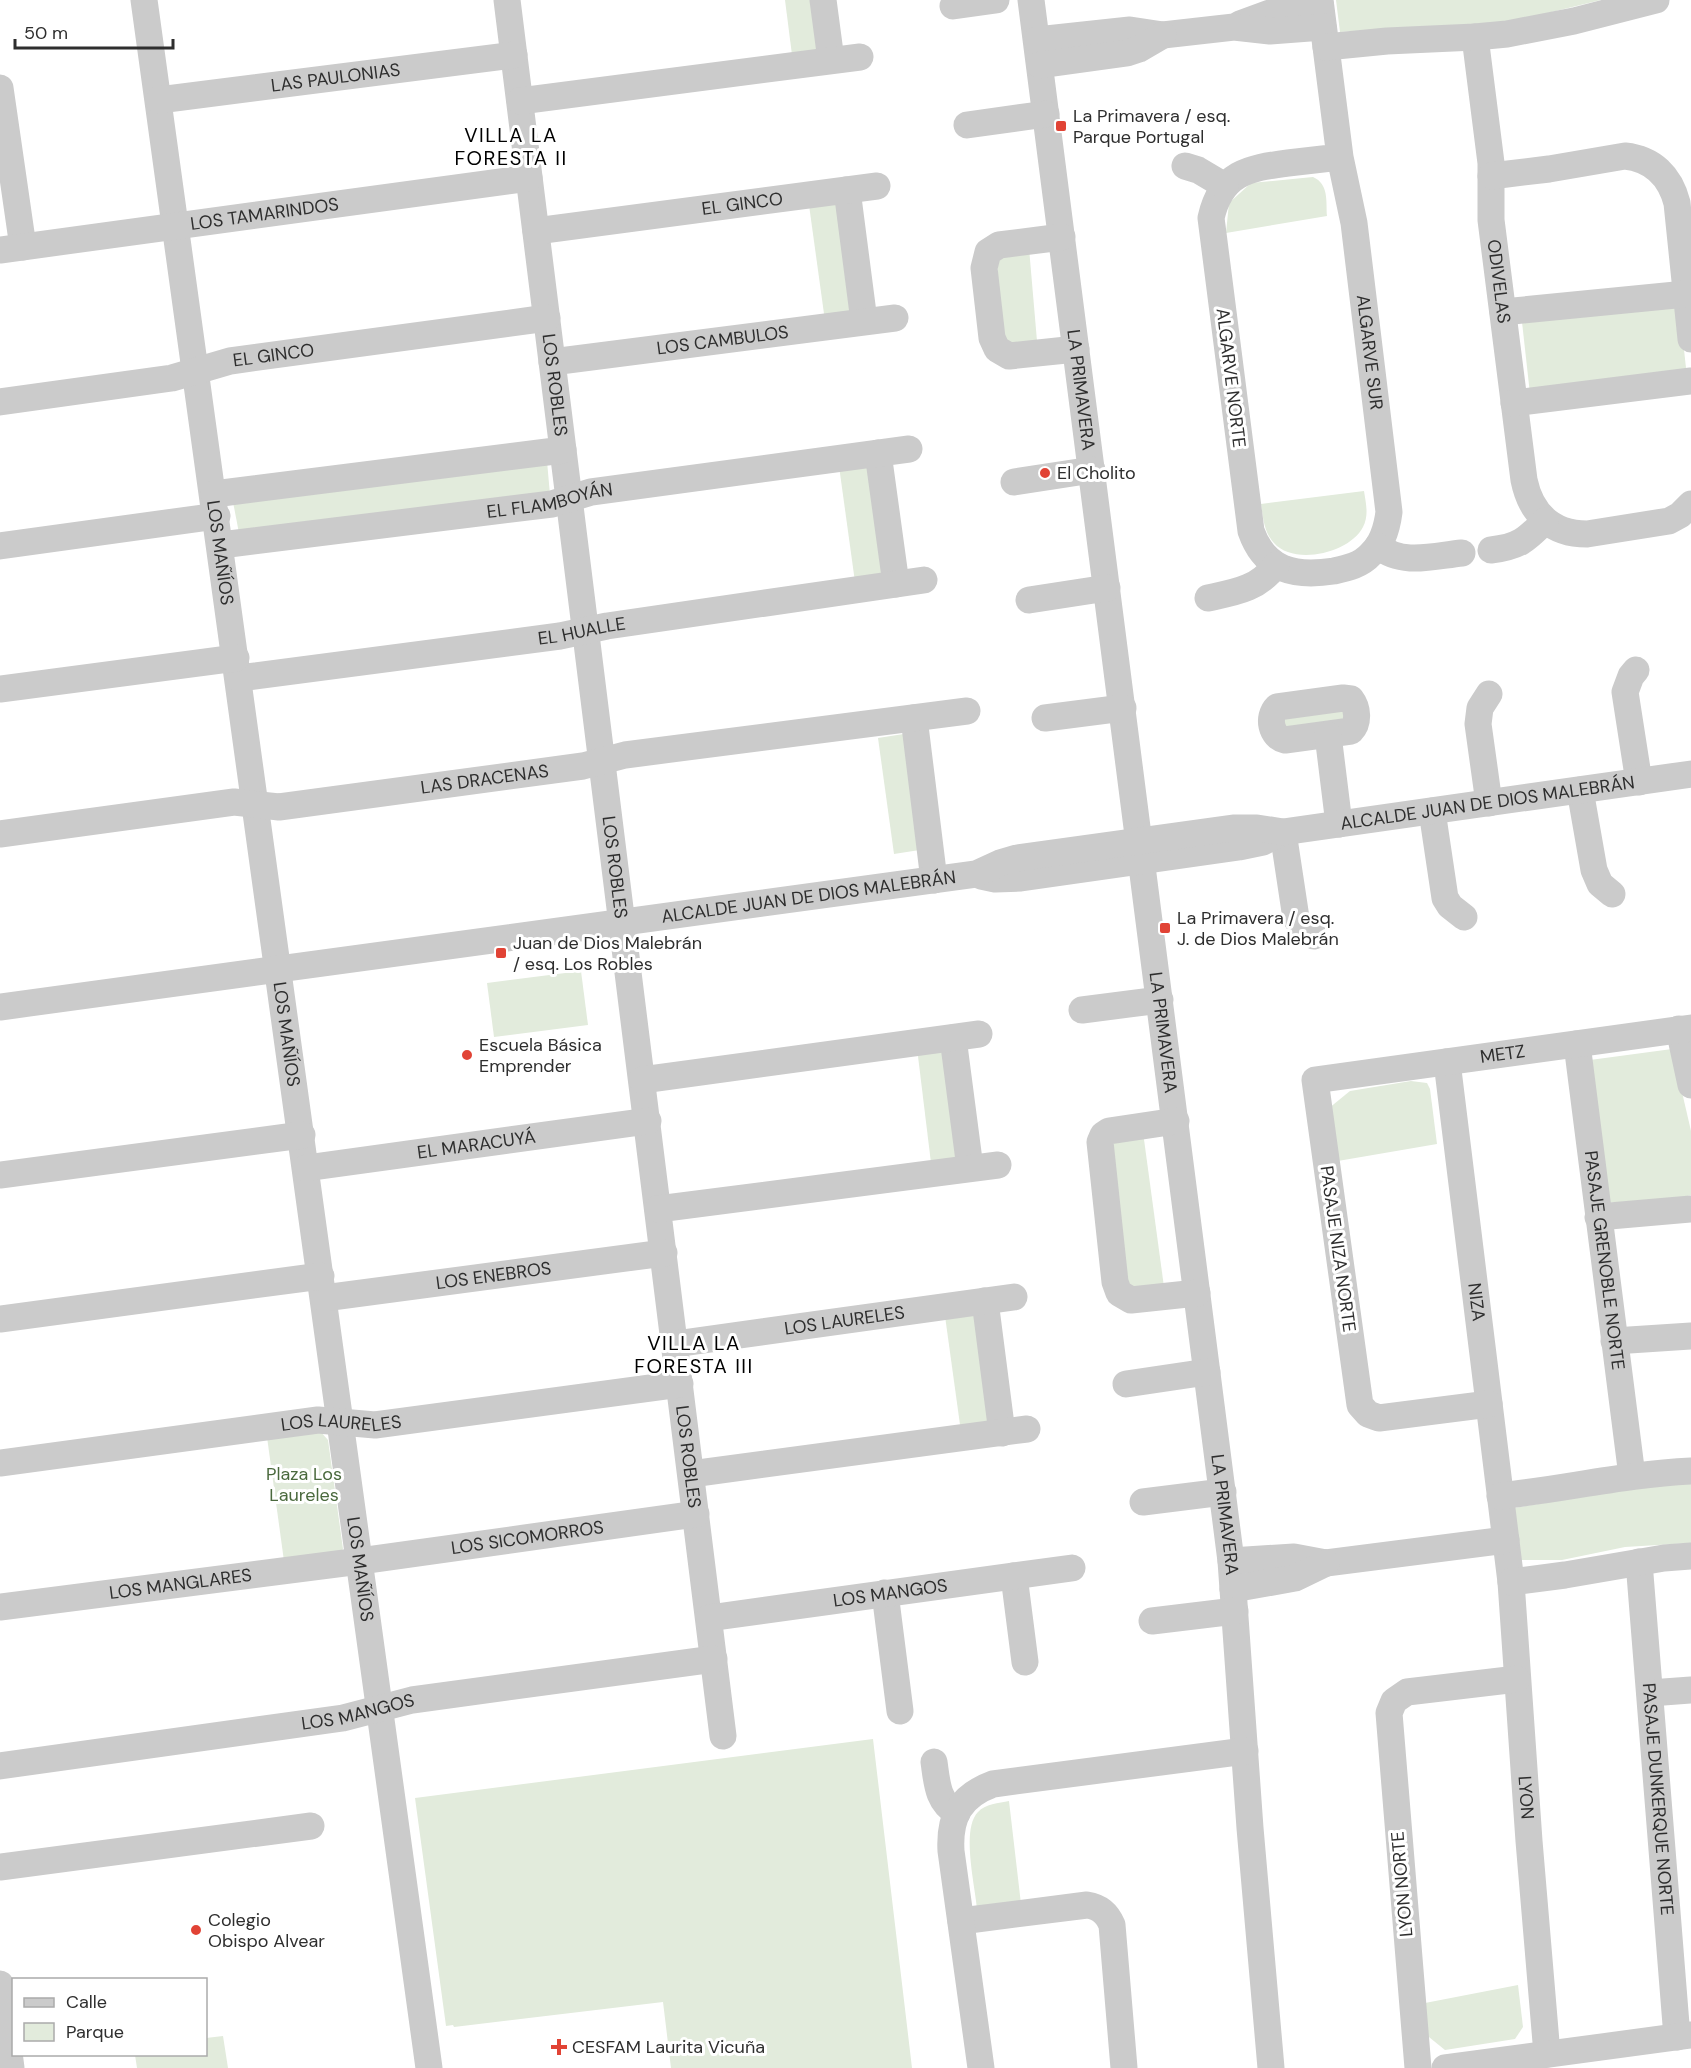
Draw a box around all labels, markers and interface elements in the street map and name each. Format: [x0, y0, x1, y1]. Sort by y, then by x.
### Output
scale bar [15, 12, 172, 50]
text: 50 m [24, 21, 68, 45]
street label: LAS PAULONIAS [270, 58, 402, 98]
place label: La Primavera / esq. Parque Portugal [1073, 104, 1230, 149]
marker: La Primavera / esq. Parque Portugal [1054, 119, 1068, 133]
district label: VILLA LA FORESTA II [454, 122, 568, 171]
street label: EL GINCO [700, 187, 784, 221]
street label: LOS TAMARINDOS [189, 192, 340, 236]
street label: ODIVELAS [1482, 238, 1516, 325]
street label: ALGARVE SUR [1351, 293, 1389, 411]
street label: ALGARVE NORTE [1211, 307, 1251, 449]
street label: LOS CAMBULOS [655, 320, 790, 360]
street label: LA PRIMAVERA [1061, 328, 1101, 452]
street label: LOS ROBLES [537, 332, 573, 438]
street label: EL GINCO [231, 338, 316, 372]
place label: El Cholito [1057, 461, 1136, 485]
marker: El Cholito [1038, 466, 1052, 480]
street label: EL FLAMBOYÁN [485, 477, 614, 524]
street label: LOS MAÑÍOS [201, 499, 239, 607]
street label: EL HUALLE [536, 611, 627, 651]
street label: LAS DRACENAS [419, 759, 550, 800]
street label: ALCALDE JUAN DE DIOS MALEBRÁN [1339, 770, 1636, 836]
street label: LOS ROBLES [597, 815, 633, 920]
street label: ALCALDE JUAN DE DIOS MALEBRÁN [660, 865, 957, 929]
place label: La Primavera / esq. J. de Dios Malebrán [1177, 906, 1339, 951]
marker: La Primavera / esq. J. de Dios Malebrán [1158, 921, 1172, 935]
place label: Juan de Dios Malebrán / esq. Los Robles [513, 931, 702, 976]
marker: Juan de Dios Malebrán / esq. Los Robles [494, 946, 508, 960]
street label: LA PRIMAVERA [1144, 971, 1183, 1095]
street label: LOS MAÑÍOS [267, 980, 306, 1088]
place label: Escuela Básica Emprender [479, 1033, 602, 1078]
street label: METZ [1478, 1039, 1526, 1069]
marker: Escuela Básica Emprender [460, 1048, 474, 1062]
street label: EL MARACUYÁ [416, 1125, 537, 1165]
street label: PASAJE GRENOBLE NORTE [1579, 1149, 1630, 1371]
street label: PASAJE NIZA NORTE [1314, 1164, 1362, 1334]
street label: LOS ENEBROS [434, 1256, 553, 1295]
street label: NIZA [1462, 1282, 1491, 1323]
street label: LOS LAURELES [783, 1300, 906, 1341]
district label: VILLA LA FORESTA III [634, 1330, 754, 1379]
street label: LOS ROBLES [670, 1404, 707, 1509]
street label: LOS LAURELES [279, 1408, 403, 1437]
street label: LA PRIMAVERA [1205, 1453, 1244, 1576]
park label: Plaza Los Laureles [266, 1462, 342, 1507]
street label: LOS MAÑÍOS [341, 1515, 379, 1623]
street label: LOS SICOMORROS [450, 1515, 605, 1560]
street label: LOS MANGLARES [108, 1563, 253, 1605]
street label: LOS MANGOS [832, 1573, 949, 1613]
street label: PASAJE DUNKERQUE NORTE [1637, 1682, 1679, 1916]
street label: LOS MANGOS [300, 1688, 417, 1736]
street label: LYON [1512, 1775, 1539, 1820]
street label: LYON NORTE [1385, 1830, 1419, 1938]
place label: Colegio Obispo Alvear [208, 1908, 325, 1953]
marker: Colegio Obispo Alvear [189, 1923, 203, 1937]
legend [12, 1978, 207, 2056]
text: Calle [66, 1990, 107, 2014]
text: Parque [66, 2020, 124, 2044]
place label: CESFAM Laurita Vicuña [572, 2035, 765, 2059]
marker: CESFAM Laurita Vicuña [550, 2038, 568, 2056]

